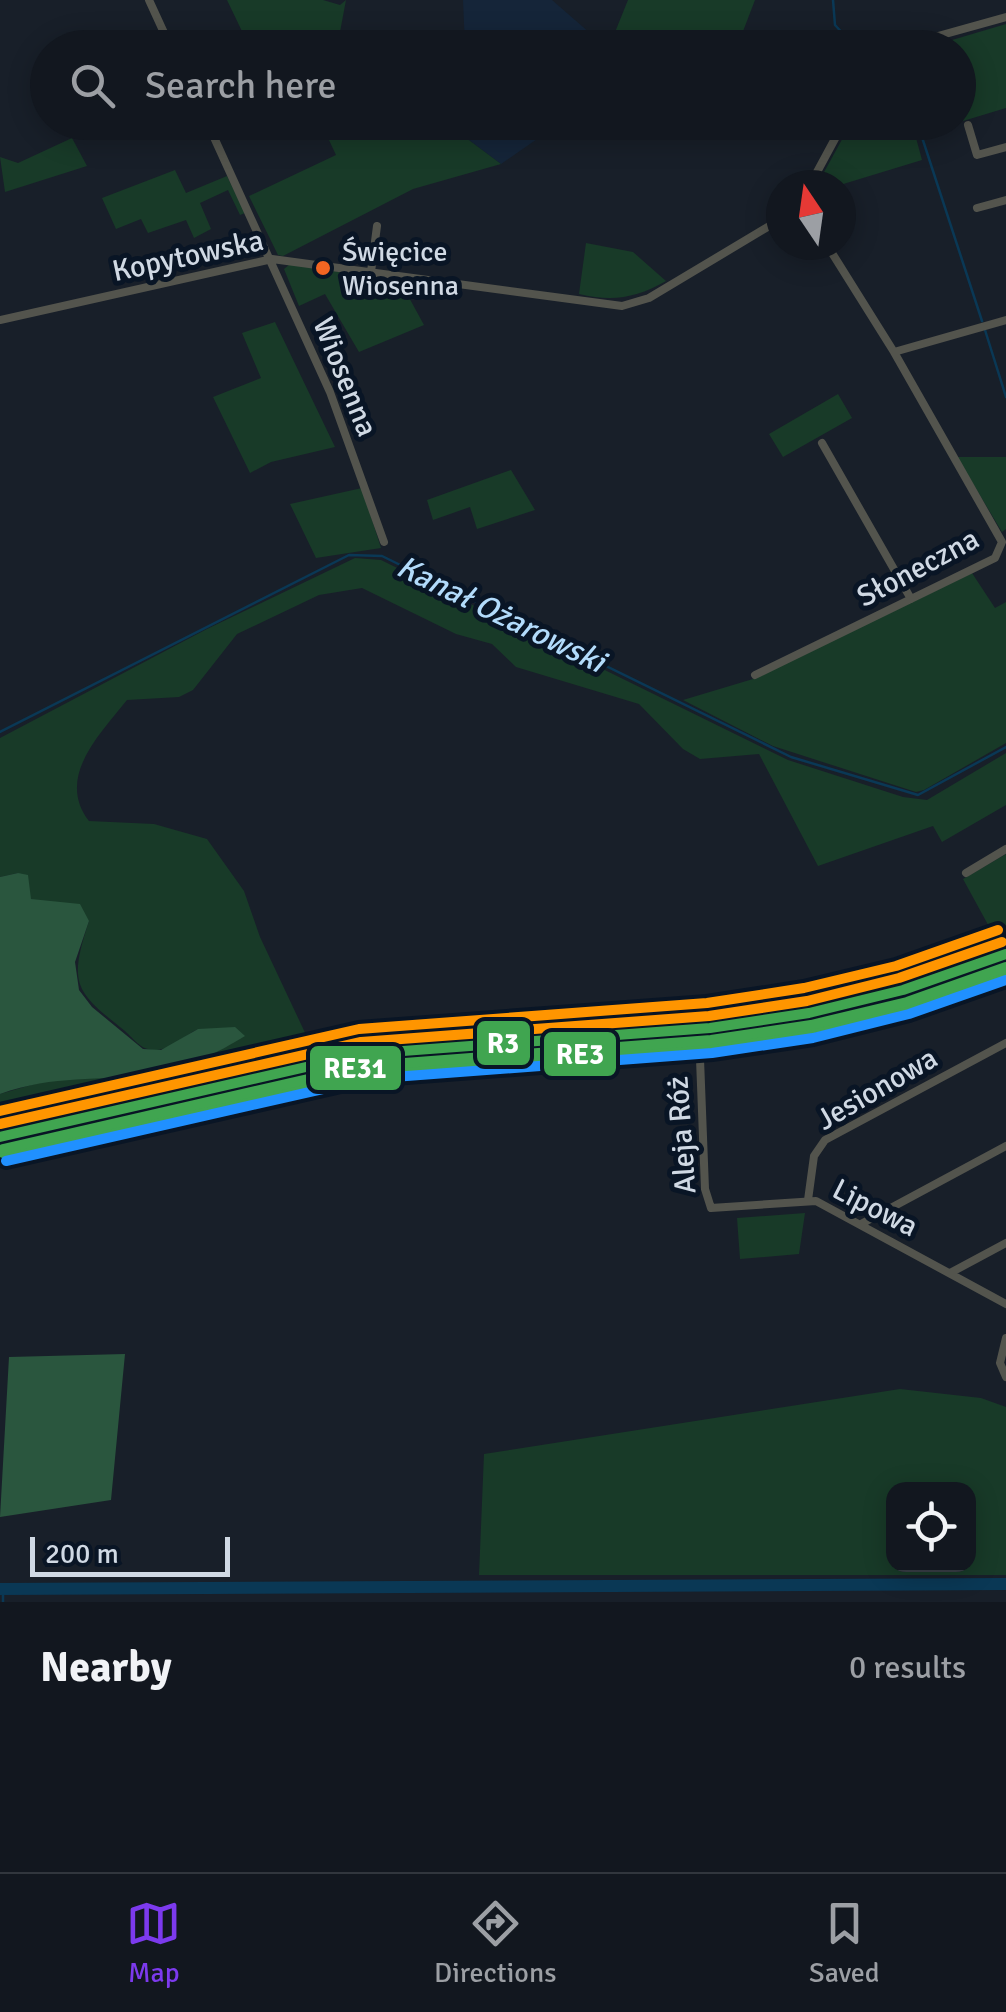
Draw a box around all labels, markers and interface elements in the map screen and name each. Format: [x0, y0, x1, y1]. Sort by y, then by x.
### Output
search box [30, 30, 976, 140]
icon: search [65, 58, 120, 113]
text: Search here [145, 62, 337, 109]
north arrow [766, 170, 856, 260]
street label: Kopytowska [109, 222, 267, 290]
place label: Święcice Wiosenna [342, 235, 459, 303]
marker: Święcice Wiosenna [313, 258, 333, 278]
street label: Wiosenna [304, 312, 386, 442]
street label: Słoneczna [851, 520, 985, 616]
water label: Kanał Ożarowski [390, 547, 615, 683]
line badge: R3 [475, 1019, 532, 1067]
text: R3 [487, 1027, 519, 1061]
line badge: RE3 [542, 1030, 618, 1078]
text: RE3 [556, 1038, 604, 1072]
street label: Jesionowa [810, 1040, 944, 1138]
line badge: RE31 [308, 1044, 403, 1092]
text: RE31 [323, 1052, 387, 1086]
street label: Aleja Róż [659, 1075, 705, 1195]
street label: Lipowa [826, 1171, 924, 1245]
map controls [886, 1482, 976, 1572]
button: locate [886, 1482, 976, 1572]
scale bar [30, 1532, 230, 1576]
text: 200 m [45, 1537, 119, 1571]
text: Nearby [40, 1642, 172, 1693]
text: 0 results [849, 1648, 966, 1687]
tab: Map [126, 1896, 181, 1990]
tab: Directions [434, 1896, 556, 1990]
tab: Saved [809, 1896, 880, 1990]

